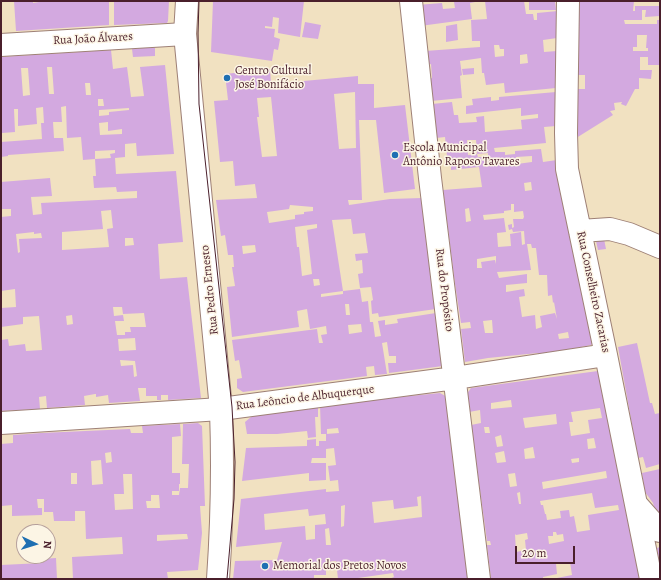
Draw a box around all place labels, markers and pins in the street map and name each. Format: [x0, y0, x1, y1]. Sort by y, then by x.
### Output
place label: Centro Cultural José Bonifácio [235, 64, 311, 92]
marker: Centro Cultural José Bonifácio [222, 73, 232, 83]
place label: Escola Municipal Antônio Raposo Tavares [403, 141, 519, 169]
marker: Escola Municipal Antônio Raposo Tavares [390, 150, 400, 160]
place label: Memorial dos Pretos Novos [273, 559, 406, 573]
marker: Memorial dos Pretos Novos [260, 561, 270, 571]

